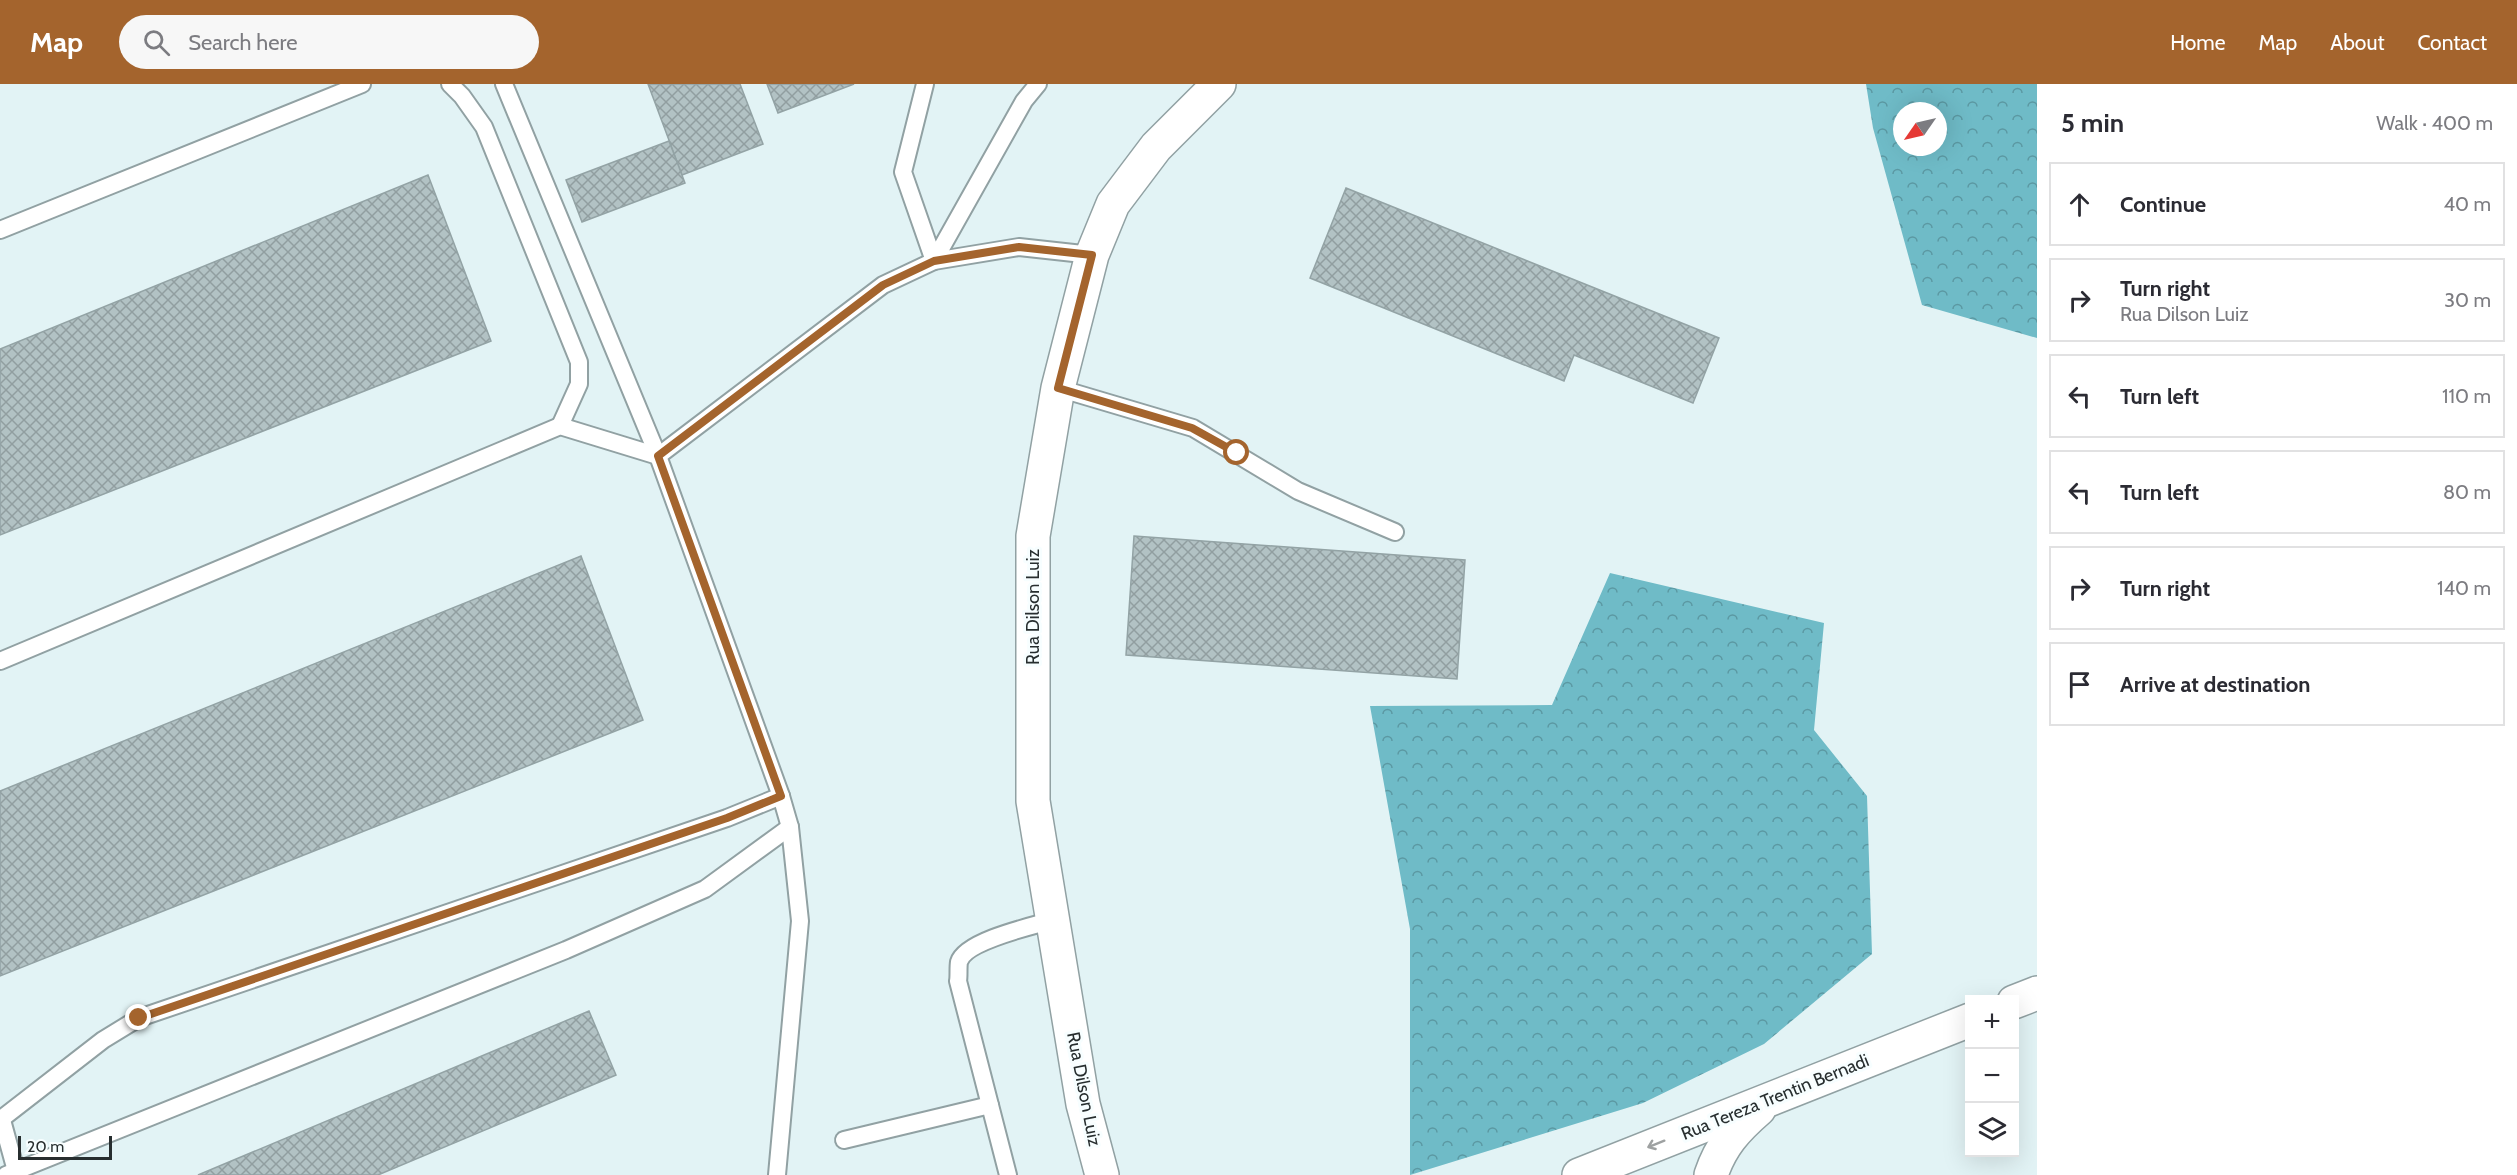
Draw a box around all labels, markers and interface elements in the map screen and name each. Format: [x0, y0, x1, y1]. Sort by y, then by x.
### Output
search box [119, 15, 539, 69]
text: Map [30, 25, 83, 59]
icon: search [140, 26, 173, 59]
text: Search here [188, 29, 297, 56]
text: Home [2170, 30, 2226, 55]
text: Map [2259, 30, 2297, 55]
text: About [2330, 30, 2384, 55]
text: Contact [2417, 30, 2487, 55]
north arrow [1893, 102, 1947, 156]
text: 5 min [2061, 107, 2124, 139]
text: Walk · 400 m [2376, 111, 2493, 135]
icon: ahead [2063, 188, 2096, 221]
text: Continue [2120, 191, 2206, 218]
text: 40 m [2443, 192, 2491, 216]
text: Turn right [2120, 275, 2210, 302]
icon: right [2063, 284, 2096, 317]
text: 30 m [2444, 288, 2491, 312]
text: Rua Dilson Luiz [2120, 302, 2249, 326]
icon: left [2063, 380, 2096, 413]
text: Turn left [2120, 383, 2199, 410]
text: 110 m [2442, 384, 2491, 408]
route start [1223, 439, 1249, 465]
icon: left [2063, 476, 2096, 509]
text: Turn left [2120, 479, 2199, 506]
text: 80 m [2443, 480, 2491, 504]
street label: Rua Dilson Luiz [1022, 549, 1044, 665]
icon: right [2063, 572, 2096, 605]
text: Turn right [2120, 575, 2210, 602]
text: 140 m [2437, 576, 2491, 600]
icon: arrive [2063, 668, 2096, 701]
text: Arrive at destination [2120, 671, 2310, 698]
map controls [1965, 995, 2019, 1157]
button: + [1965, 995, 2019, 1049]
route end [125, 1004, 151, 1030]
street label: Rua Dilson Luiz [1062, 1030, 1106, 1148]
street label: Rua Tereza Trentin Bernadi [1678, 1049, 1872, 1145]
button: − [1965, 1049, 2019, 1103]
button: layers [1965, 1103, 2019, 1157]
scale bar [18, 1133, 112, 1160]
text: 20 m [27, 1137, 64, 1156]
one-way arrow [1647, 1140, 1666, 1151]

